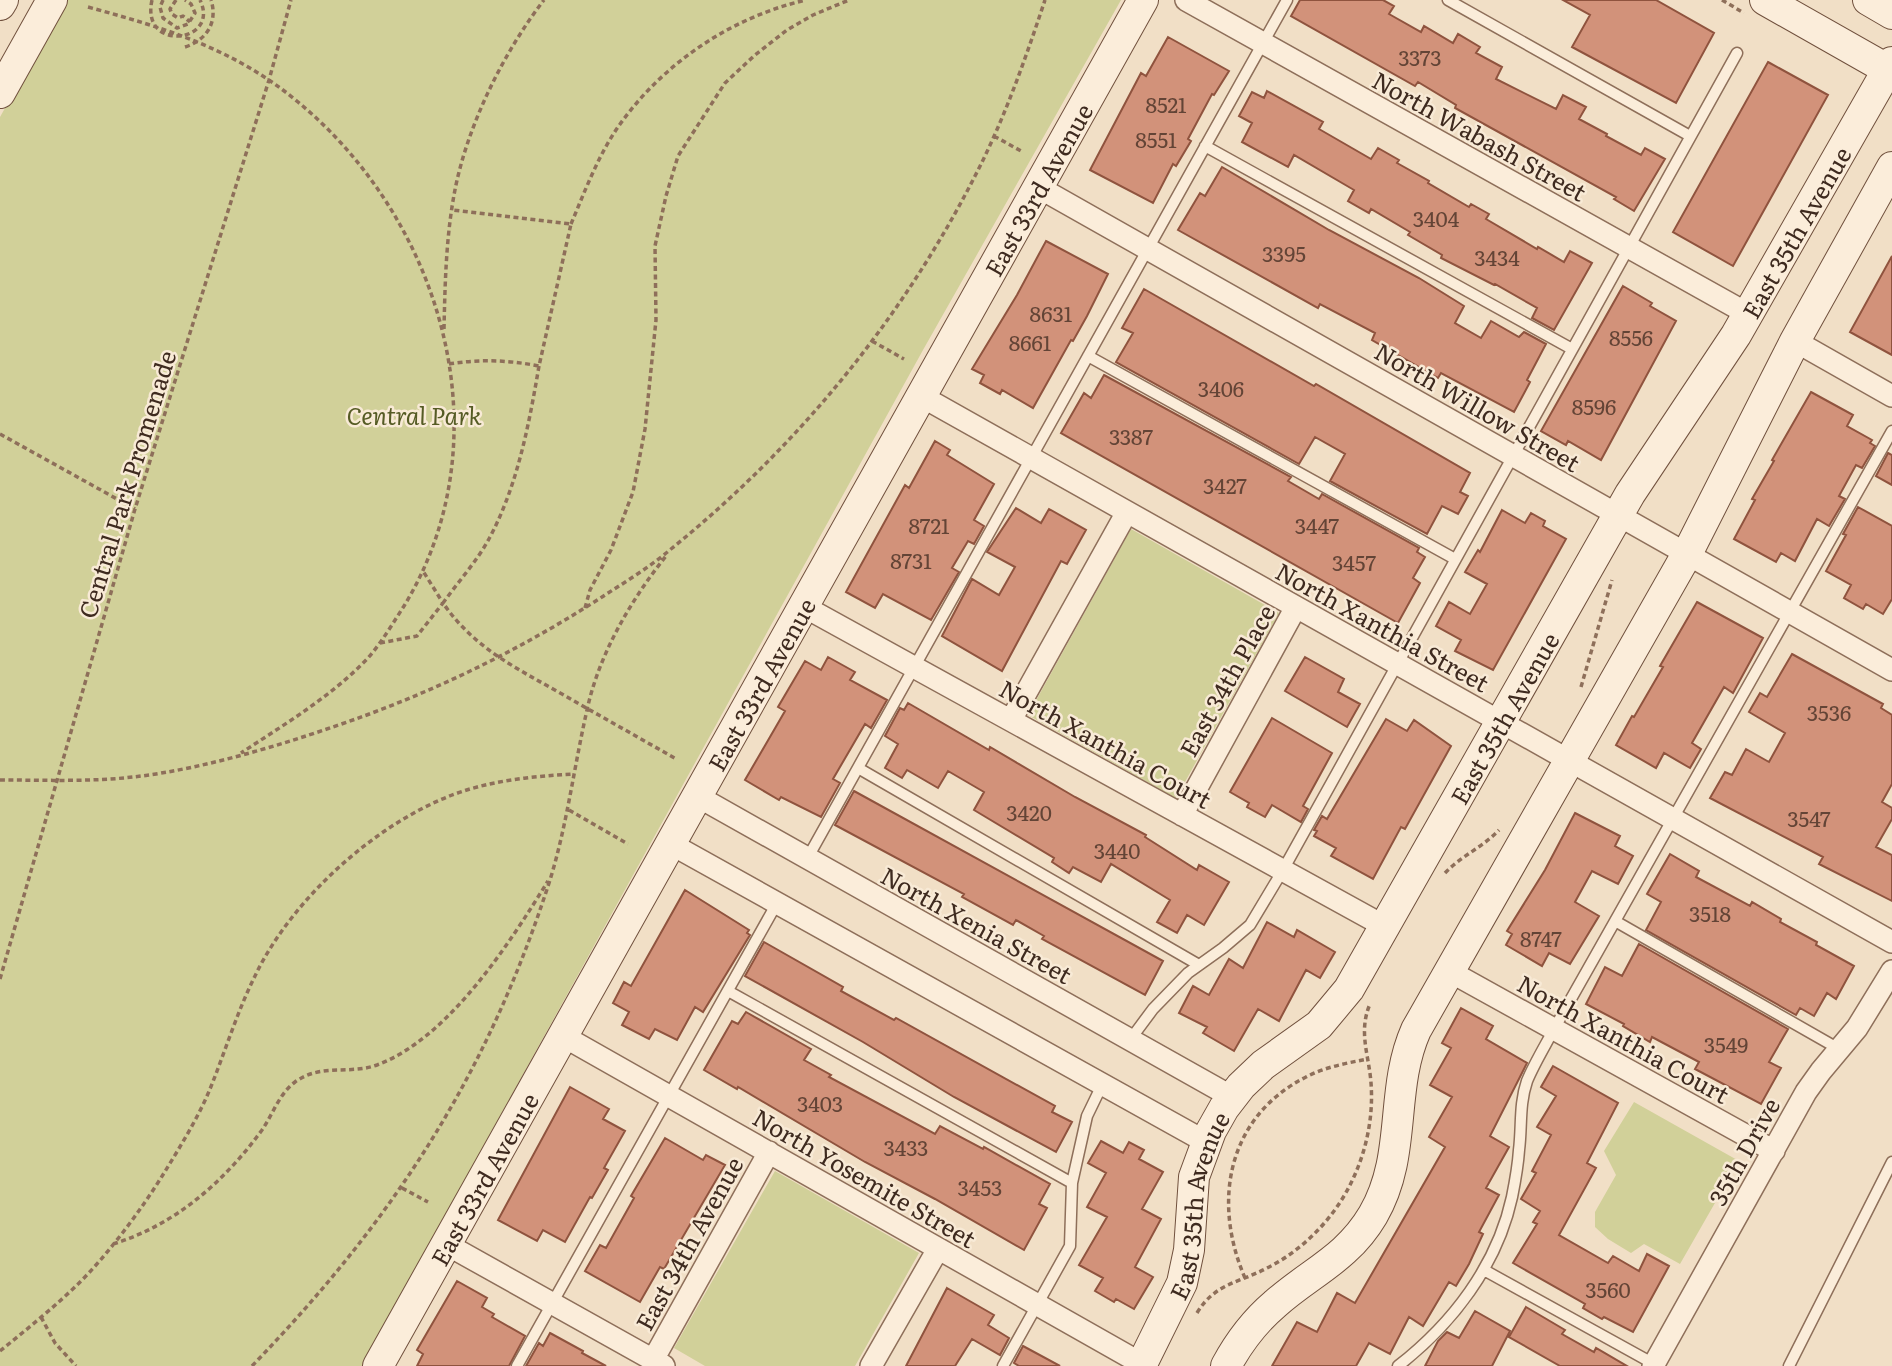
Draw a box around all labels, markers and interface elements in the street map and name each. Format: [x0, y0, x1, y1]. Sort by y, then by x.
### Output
house number: 3373 [1398, 41, 1442, 72]
street label: North Wabash Street [1367, 62, 1594, 209]
house number: 8521 [1145, 88, 1187, 119]
street label: East 33rd Avenue [975, 96, 1100, 282]
house number: 8551 [1135, 123, 1177, 154]
street label: East 35th Avenue [1732, 139, 1858, 324]
house number: 3404 [1413, 202, 1460, 233]
house number: 3395 [1262, 237, 1306, 268]
house number: 3434 [1474, 241, 1520, 272]
house number: 8631 [1030, 297, 1073, 328]
house number: 8556 [1609, 321, 1653, 352]
house number: 8661 [1009, 326, 1052, 357]
street label: North Willow Street [1369, 333, 1587, 479]
street label: Central Park Promenade [69, 346, 183, 622]
house number: 3406 [1198, 372, 1244, 403]
house number: 8596 [1572, 390, 1616, 421]
park label: Central Park [346, 397, 482, 432]
house number: 3387 [1109, 420, 1153, 451]
house number: 3427 [1203, 469, 1247, 500]
house number: 8721 [908, 509, 950, 540]
house number: 3447 [1295, 509, 1340, 540]
house number: 8731 [890, 544, 932, 575]
house number: 3457 [1332, 546, 1376, 577]
street label: North Xanthia Street [1270, 553, 1496, 699]
street label: East 33rd Avenue [698, 591, 823, 777]
street label: East 34th Place [1170, 598, 1282, 762]
street label: East 35th Avenue [1440, 625, 1566, 810]
street label: North Xanthia Court [994, 670, 1219, 816]
house number: 3536 [1807, 696, 1851, 727]
house number: 3420 [1006, 796, 1052, 827]
house number: 3547 [1787, 802, 1831, 833]
house number: 3440 [1094, 834, 1140, 865]
street label: North Xenia Street [875, 857, 1079, 991]
house number: 3518 [1689, 897, 1731, 928]
house number: 8747 [1520, 922, 1562, 953]
street label: North Xanthia Court [1512, 965, 1737, 1111]
house number: 3549 [1704, 1028, 1748, 1059]
street label: East 33rd Avenue [421, 1086, 546, 1271]
house number: 3403 [797, 1087, 843, 1118]
street label: 35th Drive [1699, 1091, 1787, 1211]
street label: North Yosemite Street [747, 1099, 983, 1255]
street label: East 35th Avenue [1159, 1104, 1237, 1305]
house number: 3433 [884, 1131, 928, 1162]
street label: East 34th Avenue [626, 1150, 750, 1336]
house number: 3453 [958, 1171, 1002, 1202]
house number: 3560 [1585, 1273, 1631, 1304]

